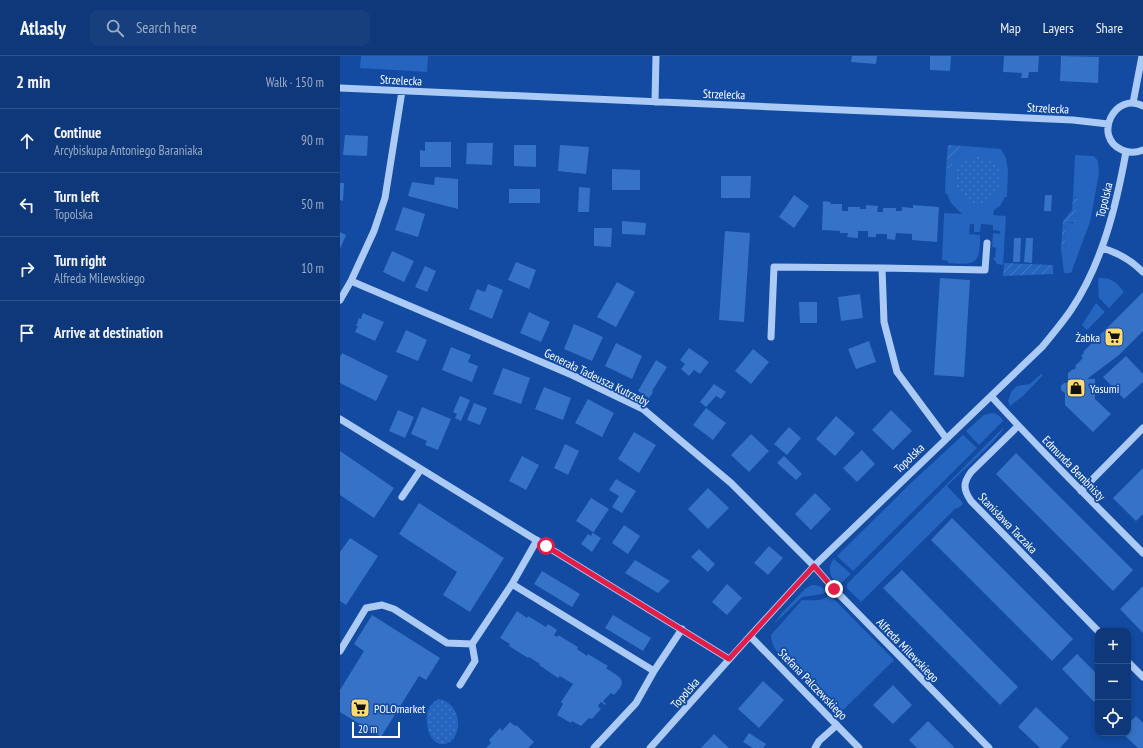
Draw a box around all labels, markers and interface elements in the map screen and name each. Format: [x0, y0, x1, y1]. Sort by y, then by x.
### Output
search box [90, 10, 370, 46]
text: Atlasly [20, 16, 66, 40]
icon: search [104, 17, 126, 39]
text: Search here [136, 18, 197, 37]
text: Map [1000, 19, 1021, 37]
text: Layers [1043, 19, 1074, 37]
text: Share [1096, 19, 1123, 37]
text: 2 min [16, 71, 50, 93]
street label: Strzelecka [380, 71, 423, 89]
text: Walk · 150 m [266, 74, 324, 91]
street label: Strzelecka [703, 86, 746, 102]
street label: Strzelecka [1027, 99, 1070, 117]
text: Continue [54, 123, 101, 142]
icon: ahead [16, 130, 38, 152]
text: 90 m [301, 132, 324, 149]
text: Arcybiskupa Antoniego Baraniaka [54, 142, 203, 159]
street label: Topolska [1092, 181, 1116, 219]
text: Turn left [54, 187, 99, 206]
icon: left [16, 194, 38, 216]
text: 50 m [301, 196, 324, 213]
text: Topolska [54, 206, 93, 223]
text: Turn right [54, 251, 106, 270]
icon: right [16, 258, 38, 280]
text: 10 m [301, 260, 324, 277]
text: Alfreda Milewskiego [54, 270, 145, 287]
icon: arrive [16, 322, 38, 344]
text: Arrive at destination [54, 323, 163, 342]
supermarket icon: Żabka [1103, 326, 1125, 348]
place label: Żabka [1075, 330, 1100, 345]
street label: Generała Tadeusza Kutrzeby [542, 345, 653, 409]
shop icon: Yasumi [1065, 377, 1087, 399]
place label: Yasumi [1090, 381, 1119, 396]
street label: Edmunda Bembnisty [1039, 432, 1109, 504]
street label: Topolska [891, 440, 927, 476]
street label: Stanisława Taczaka [975, 489, 1041, 557]
route start [537, 537, 555, 555]
route end [825, 580, 843, 598]
street label: Alfreda Milewskiego [873, 615, 943, 685]
map controls [1095, 628, 1131, 736]
button: + [1095, 628, 1131, 664]
street label: Stefana Palczewskiego [775, 645, 851, 723]
button: − [1095, 664, 1131, 700]
street label: Topolska [668, 674, 703, 712]
supermarket icon: POLOmarket [349, 697, 371, 719]
button: locate [1095, 700, 1131, 736]
place label: POLOmarket [374, 701, 426, 716]
scale bar [352, 720, 400, 739]
text: 20 m [358, 722, 377, 736]

